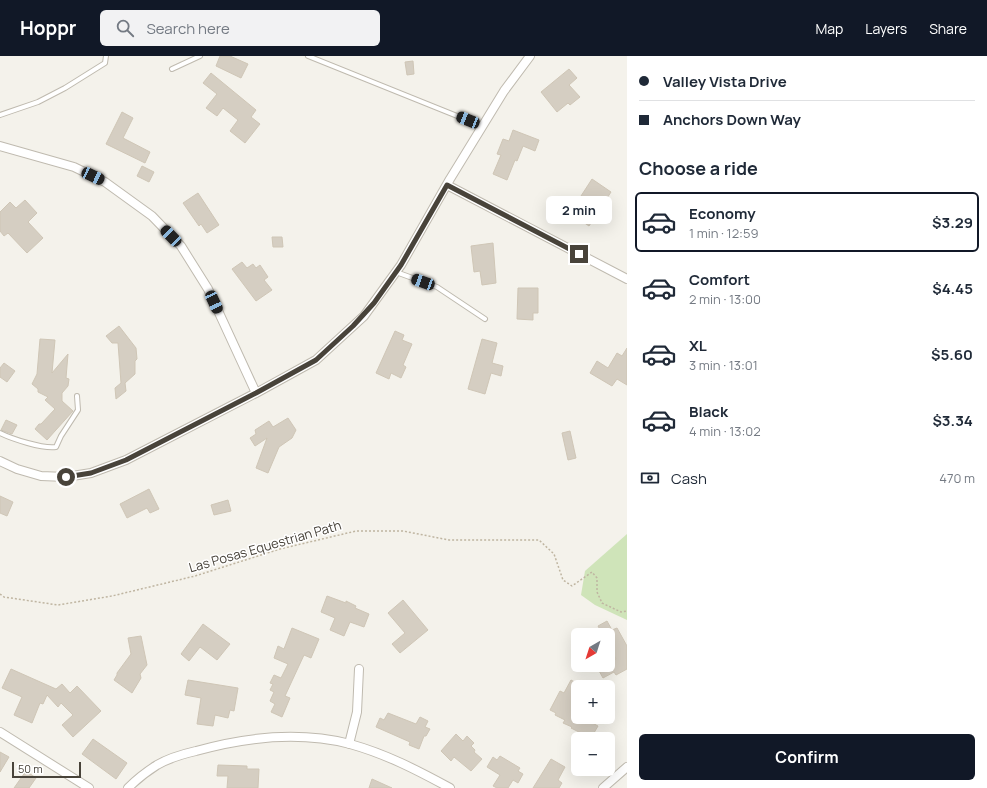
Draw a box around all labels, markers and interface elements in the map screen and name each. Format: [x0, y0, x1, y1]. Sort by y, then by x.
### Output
search box [100, 10, 380, 46]
text: Hoppr [20, 15, 76, 41]
icon: search [114, 17, 136, 39]
text: Search here [146, 18, 230, 39]
text: Map [815, 19, 843, 38]
text: Layers [865, 19, 907, 38]
text: Share [929, 19, 967, 38]
text: Valley Vista Drive [663, 71, 787, 92]
text: Anchors Down Way [663, 109, 801, 130]
car [455, 110, 481, 130]
text: Choose a ride [639, 156, 758, 180]
car [80, 165, 106, 187]
callout: 2 min [546, 196, 612, 224]
text: 2 min [562, 201, 596, 219]
text: Economy [689, 203, 756, 224]
icon: car [641, 204, 677, 240]
text: $3.29 [932, 212, 973, 233]
car [158, 223, 184, 249]
text: 1 min · 12:59 [689, 224, 759, 242]
route end [570, 245, 588, 263]
text: Comfort [689, 269, 750, 290]
icon: car [641, 270, 677, 306]
car [410, 272, 436, 292]
text: $4.45 [932, 278, 973, 299]
car [203, 289, 225, 315]
text: 2 min · 13:00 [689, 290, 761, 308]
text: XL [689, 335, 707, 356]
icon: car [641, 336, 677, 372]
text: $5.60 [931, 344, 973, 365]
text: 3 min · 13:01 [689, 356, 758, 374]
text: Black [689, 401, 728, 422]
icon: car [641, 402, 677, 438]
text: $3.34 [932, 410, 973, 431]
text: 4 min · 13:02 [689, 422, 761, 440]
icon: cash [639, 467, 661, 489]
route start [57, 468, 75, 486]
text: Cash [671, 468, 707, 489]
text: 470 m [939, 469, 975, 487]
street label: Las Posas Equestrian Path [187, 516, 343, 576]
north arrow [571, 628, 615, 672]
map controls [571, 628, 615, 776]
button: + [571, 680, 615, 724]
button: − [571, 732, 615, 776]
button: Confirm [639, 734, 975, 780]
scale bar [12, 760, 81, 779]
text: 50 m [18, 761, 43, 776]

